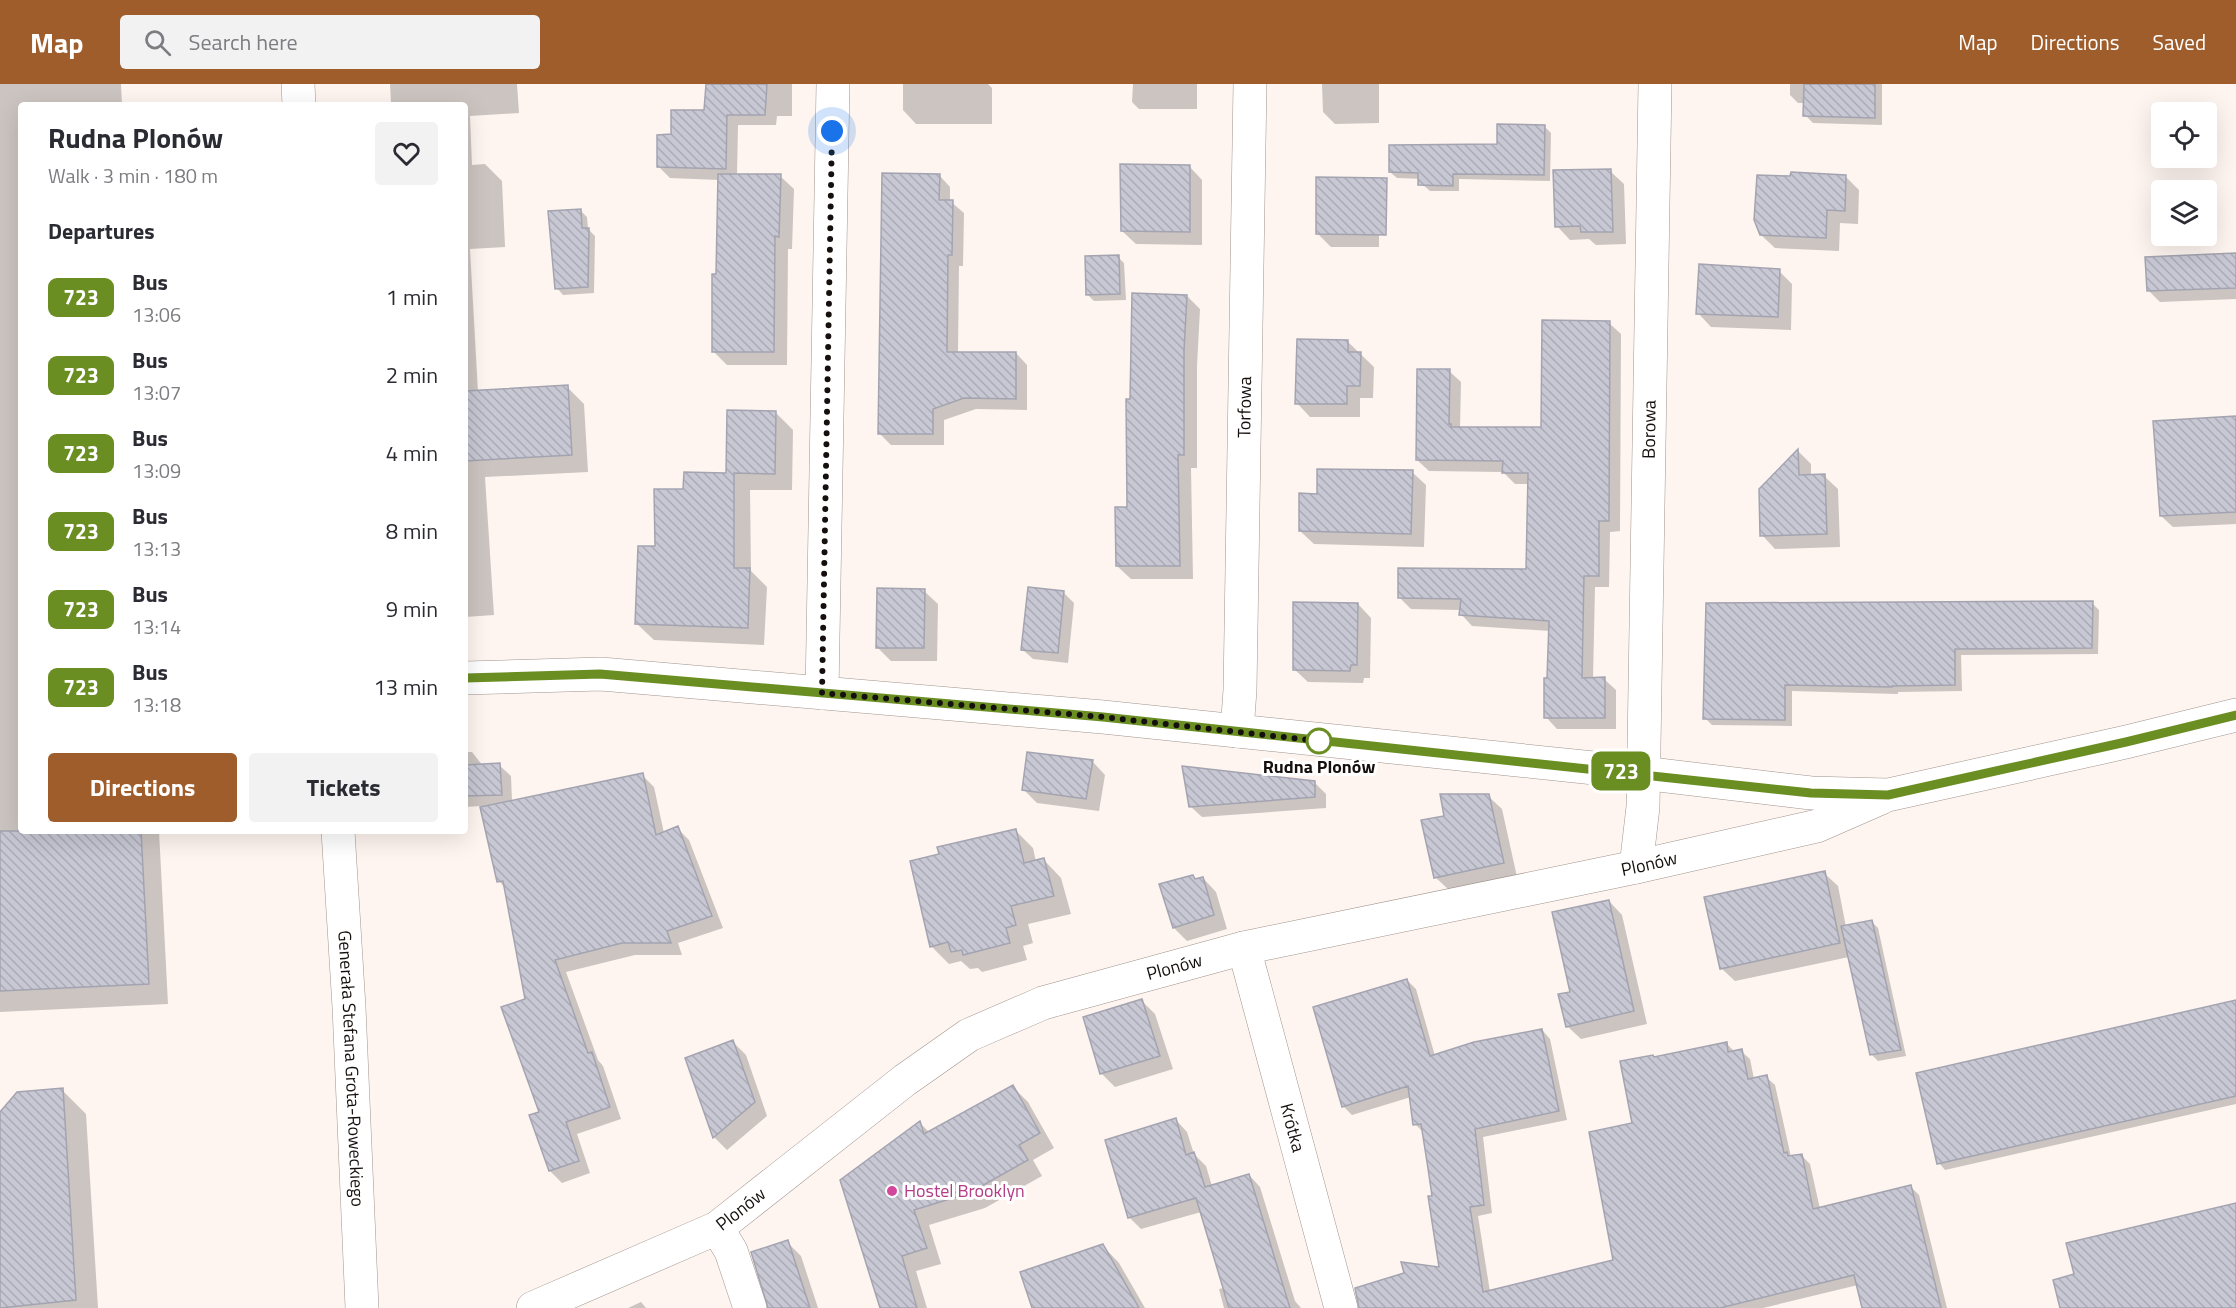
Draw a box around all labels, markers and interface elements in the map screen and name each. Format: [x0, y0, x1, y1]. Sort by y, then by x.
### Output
search box [120, 15, 540, 69]
text: Map [30, 21, 84, 64]
text: Search here [189, 25, 298, 59]
icon: search [141, 26, 174, 59]
text: Map [1958, 26, 1998, 58]
text: Directions [2031, 26, 2120, 58]
text: Saved [2153, 26, 2206, 58]
map controls [2151, 102, 2217, 246]
button: locate [2151, 102, 2217, 168]
text: Rudna Plonów [48, 116, 223, 159]
your location [817, 116, 847, 146]
button: heart [375, 122, 438, 185]
text: Walk · 3 min · 180 m [48, 160, 218, 191]
button: layers [2151, 180, 2217, 246]
text: Departures [48, 214, 155, 248]
text: Bus [132, 265, 168, 299]
text: 1 min [386, 280, 438, 314]
text: 723 [63, 281, 99, 313]
text: 13:06 [132, 299, 181, 330]
text: Bus [132, 343, 168, 377]
text: 2 min [386, 358, 438, 392]
text: 723 [63, 359, 99, 391]
street label: Torfowa [1230, 376, 1258, 438]
text: 13:07 [132, 377, 181, 408]
street label: Borowa [1635, 400, 1663, 459]
text: Bus [132, 421, 168, 455]
text: 4 min [386, 436, 438, 470]
text: 723 [63, 437, 99, 469]
text: 13:09 [132, 455, 181, 486]
text: Bus [132, 499, 168, 533]
text: 8 min [386, 514, 438, 548]
text: 723 [63, 515, 99, 547]
text: 13:13 [132, 533, 181, 564]
text: Bus [132, 577, 168, 611]
text: 9 min [386, 592, 438, 626]
text: 723 [63, 593, 99, 625]
text: 13:14 [132, 611, 181, 642]
text: Bus [132, 655, 168, 689]
text: 13 min [373, 670, 438, 704]
text: 723 [63, 671, 99, 703]
text: 13:18 [132, 689, 181, 720]
marker: Rudna Plonów [1306, 728, 1332, 754]
line badge: 723 [1586, 752, 1656, 790]
button: Directions [48, 753, 237, 822]
button: Tickets [249, 753, 438, 822]
place label: Rudna Plonów [1263, 753, 1375, 780]
text: 723 [1603, 755, 1639, 787]
street label: Plonów [1618, 844, 1680, 883]
street label: Generała Stefana Grota-Roweckiego [331, 930, 372, 1207]
street label: Plonów [1143, 946, 1206, 987]
street label: Krótka [1273, 1100, 1312, 1155]
place label: Hostel Brooklyn [904, 1177, 1025, 1204]
street label: Plonów [710, 1180, 772, 1237]
marker: Hostel Brooklyn [885, 1184, 899, 1198]

